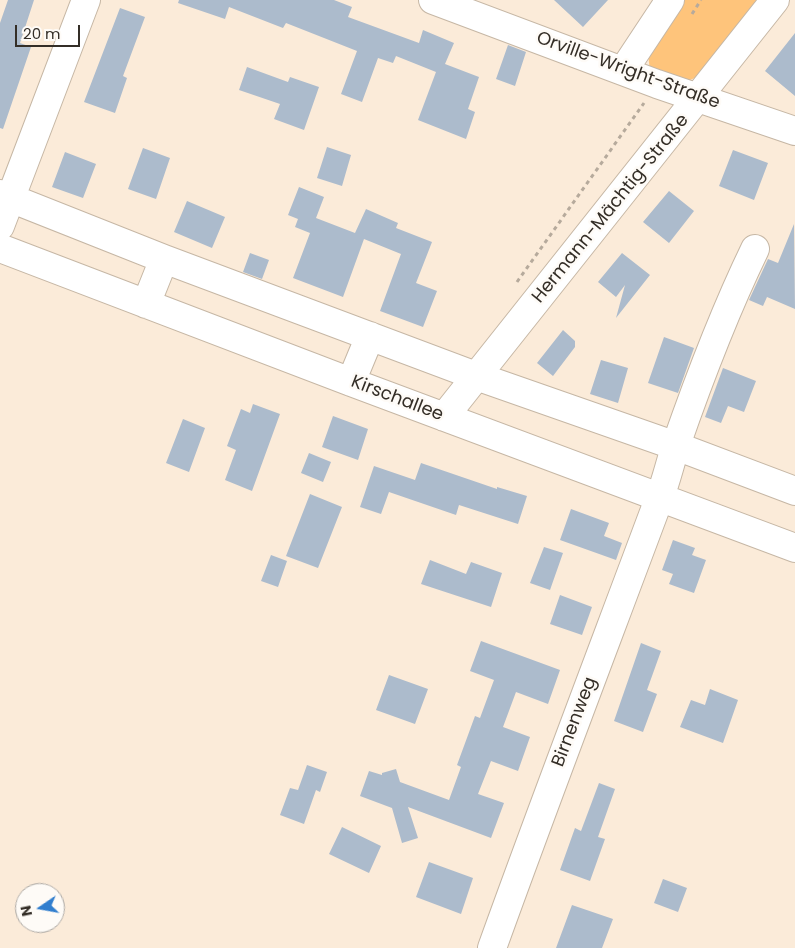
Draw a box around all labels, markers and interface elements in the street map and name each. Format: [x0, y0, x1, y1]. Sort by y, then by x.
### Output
scale bar [18, 15, 82, 47]
text: 20 m [23, 23, 61, 44]
street label: Orville-Wright-Straße [533, 28, 723, 114]
street label: Hermann-Mächtig-Straße [528, 110, 694, 308]
street label: Kirschallee [348, 372, 446, 426]
street label: Birnenweg [548, 674, 602, 770]
north arrow [15, 883, 65, 933]
text: N [15, 904, 37, 918]

